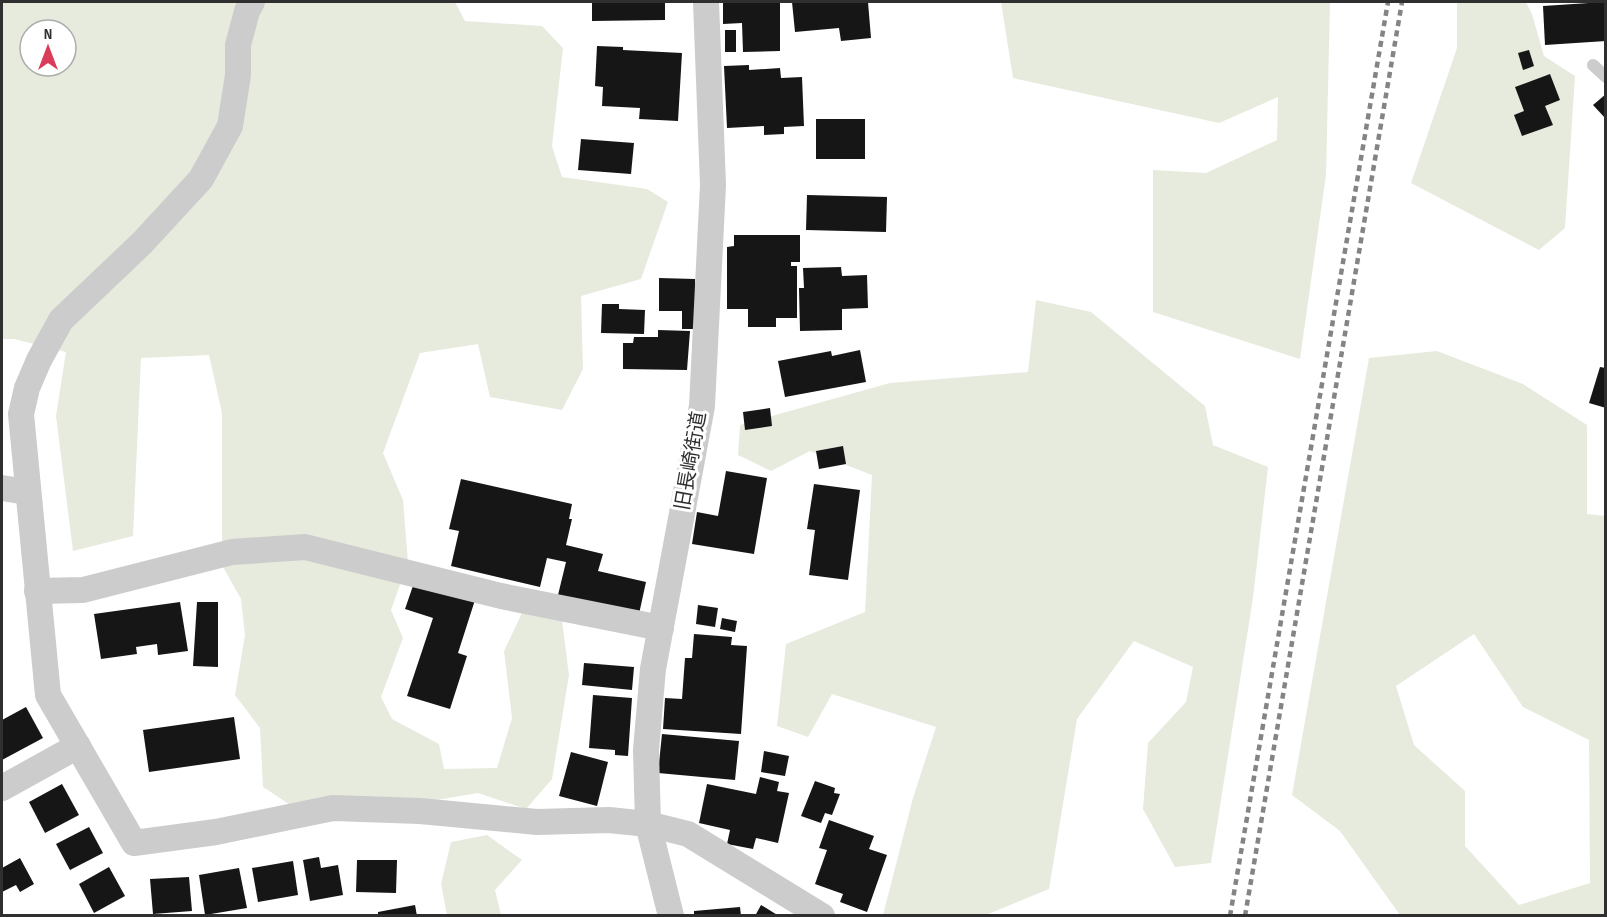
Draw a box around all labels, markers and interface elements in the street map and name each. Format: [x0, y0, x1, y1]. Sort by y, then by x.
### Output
north arrow [18, 18, 78, 78]
text: N [44, 25, 52, 44]
street label: 旧長崎街道 [670, 410, 712, 512]

